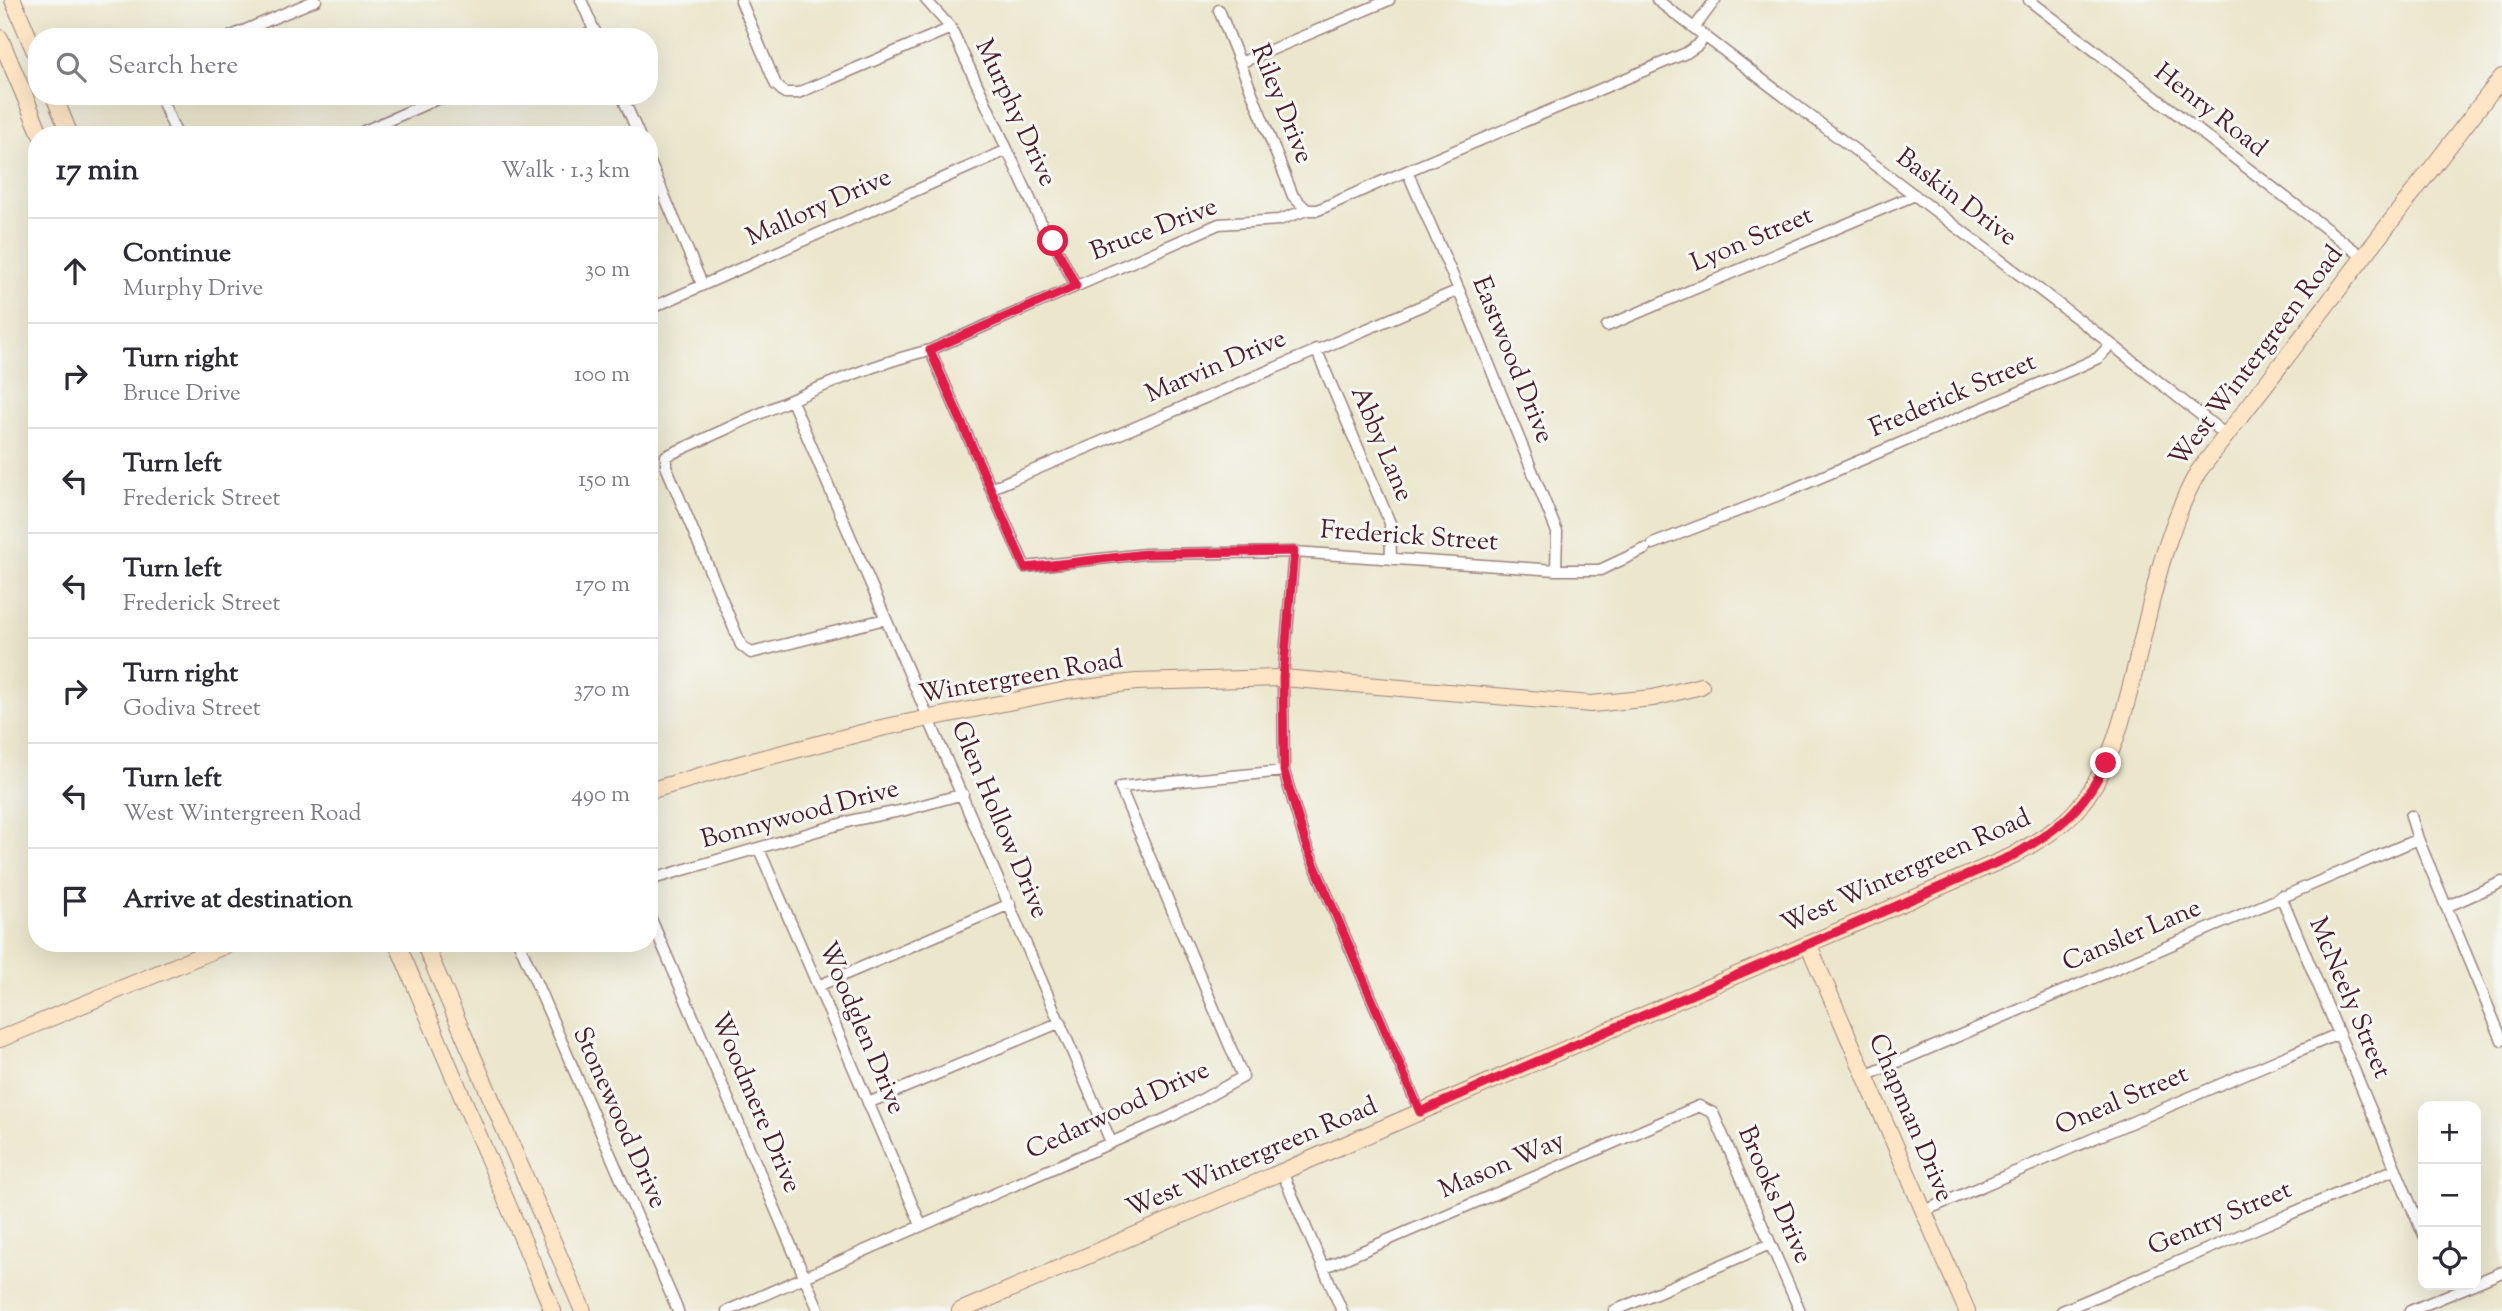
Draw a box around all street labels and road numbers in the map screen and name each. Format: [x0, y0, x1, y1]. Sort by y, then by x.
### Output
street label: Murphy Drive [965, 33, 1065, 193]
street label: Riley Drive [1240, 39, 1322, 169]
street label: Henry Road [2146, 55, 2275, 167]
street label: Baskin Drive [1888, 140, 2024, 256]
street label: Mallory Drive [741, 160, 897, 256]
street label: Bruce Drive [1085, 189, 1223, 271]
street label: Lyon Street [1685, 198, 1819, 282]
street label: West Wintergreen Road [2161, 238, 2353, 476]
street label: Eastwood Drive [1462, 271, 1562, 449]
street label: Marvin Drive [1140, 321, 1292, 413]
street label: Frederick Street [1864, 344, 2042, 448]
street label: Abby Lane [1340, 381, 1422, 507]
street label: Frederick Street [1319, 512, 1499, 562]
street label: Wintergreen Road [916, 642, 1126, 714]
street label: Glen Hollow Drive [941, 716, 1057, 924]
street label: Bonnywood Drive [697, 771, 903, 859]
street label: West Wintergreen Road [1775, 800, 2037, 944]
street label: Cansler Lane [2057, 890, 2207, 982]
street label: McNeely Street [2298, 912, 2400, 1084]
street label: Woodglen Drive [808, 936, 914, 1120]
street label: Woodmere Drive [700, 1007, 810, 1199]
street label: Stonewood Drive [562, 1021, 676, 1215]
street label: Chapman Drive [1858, 1028, 1962, 1208]
street label: Cedarwood Drive [1020, 1052, 1216, 1170]
street label: Oneal Street [2050, 1056, 2194, 1146]
street label: West Wintergreen Road [1121, 1088, 1384, 1228]
street label: Brooks Drive [1727, 1120, 1821, 1270]
street label: Mason Way [1433, 1123, 1571, 1209]
street label: Gentry Street [2142, 1172, 2298, 1266]

